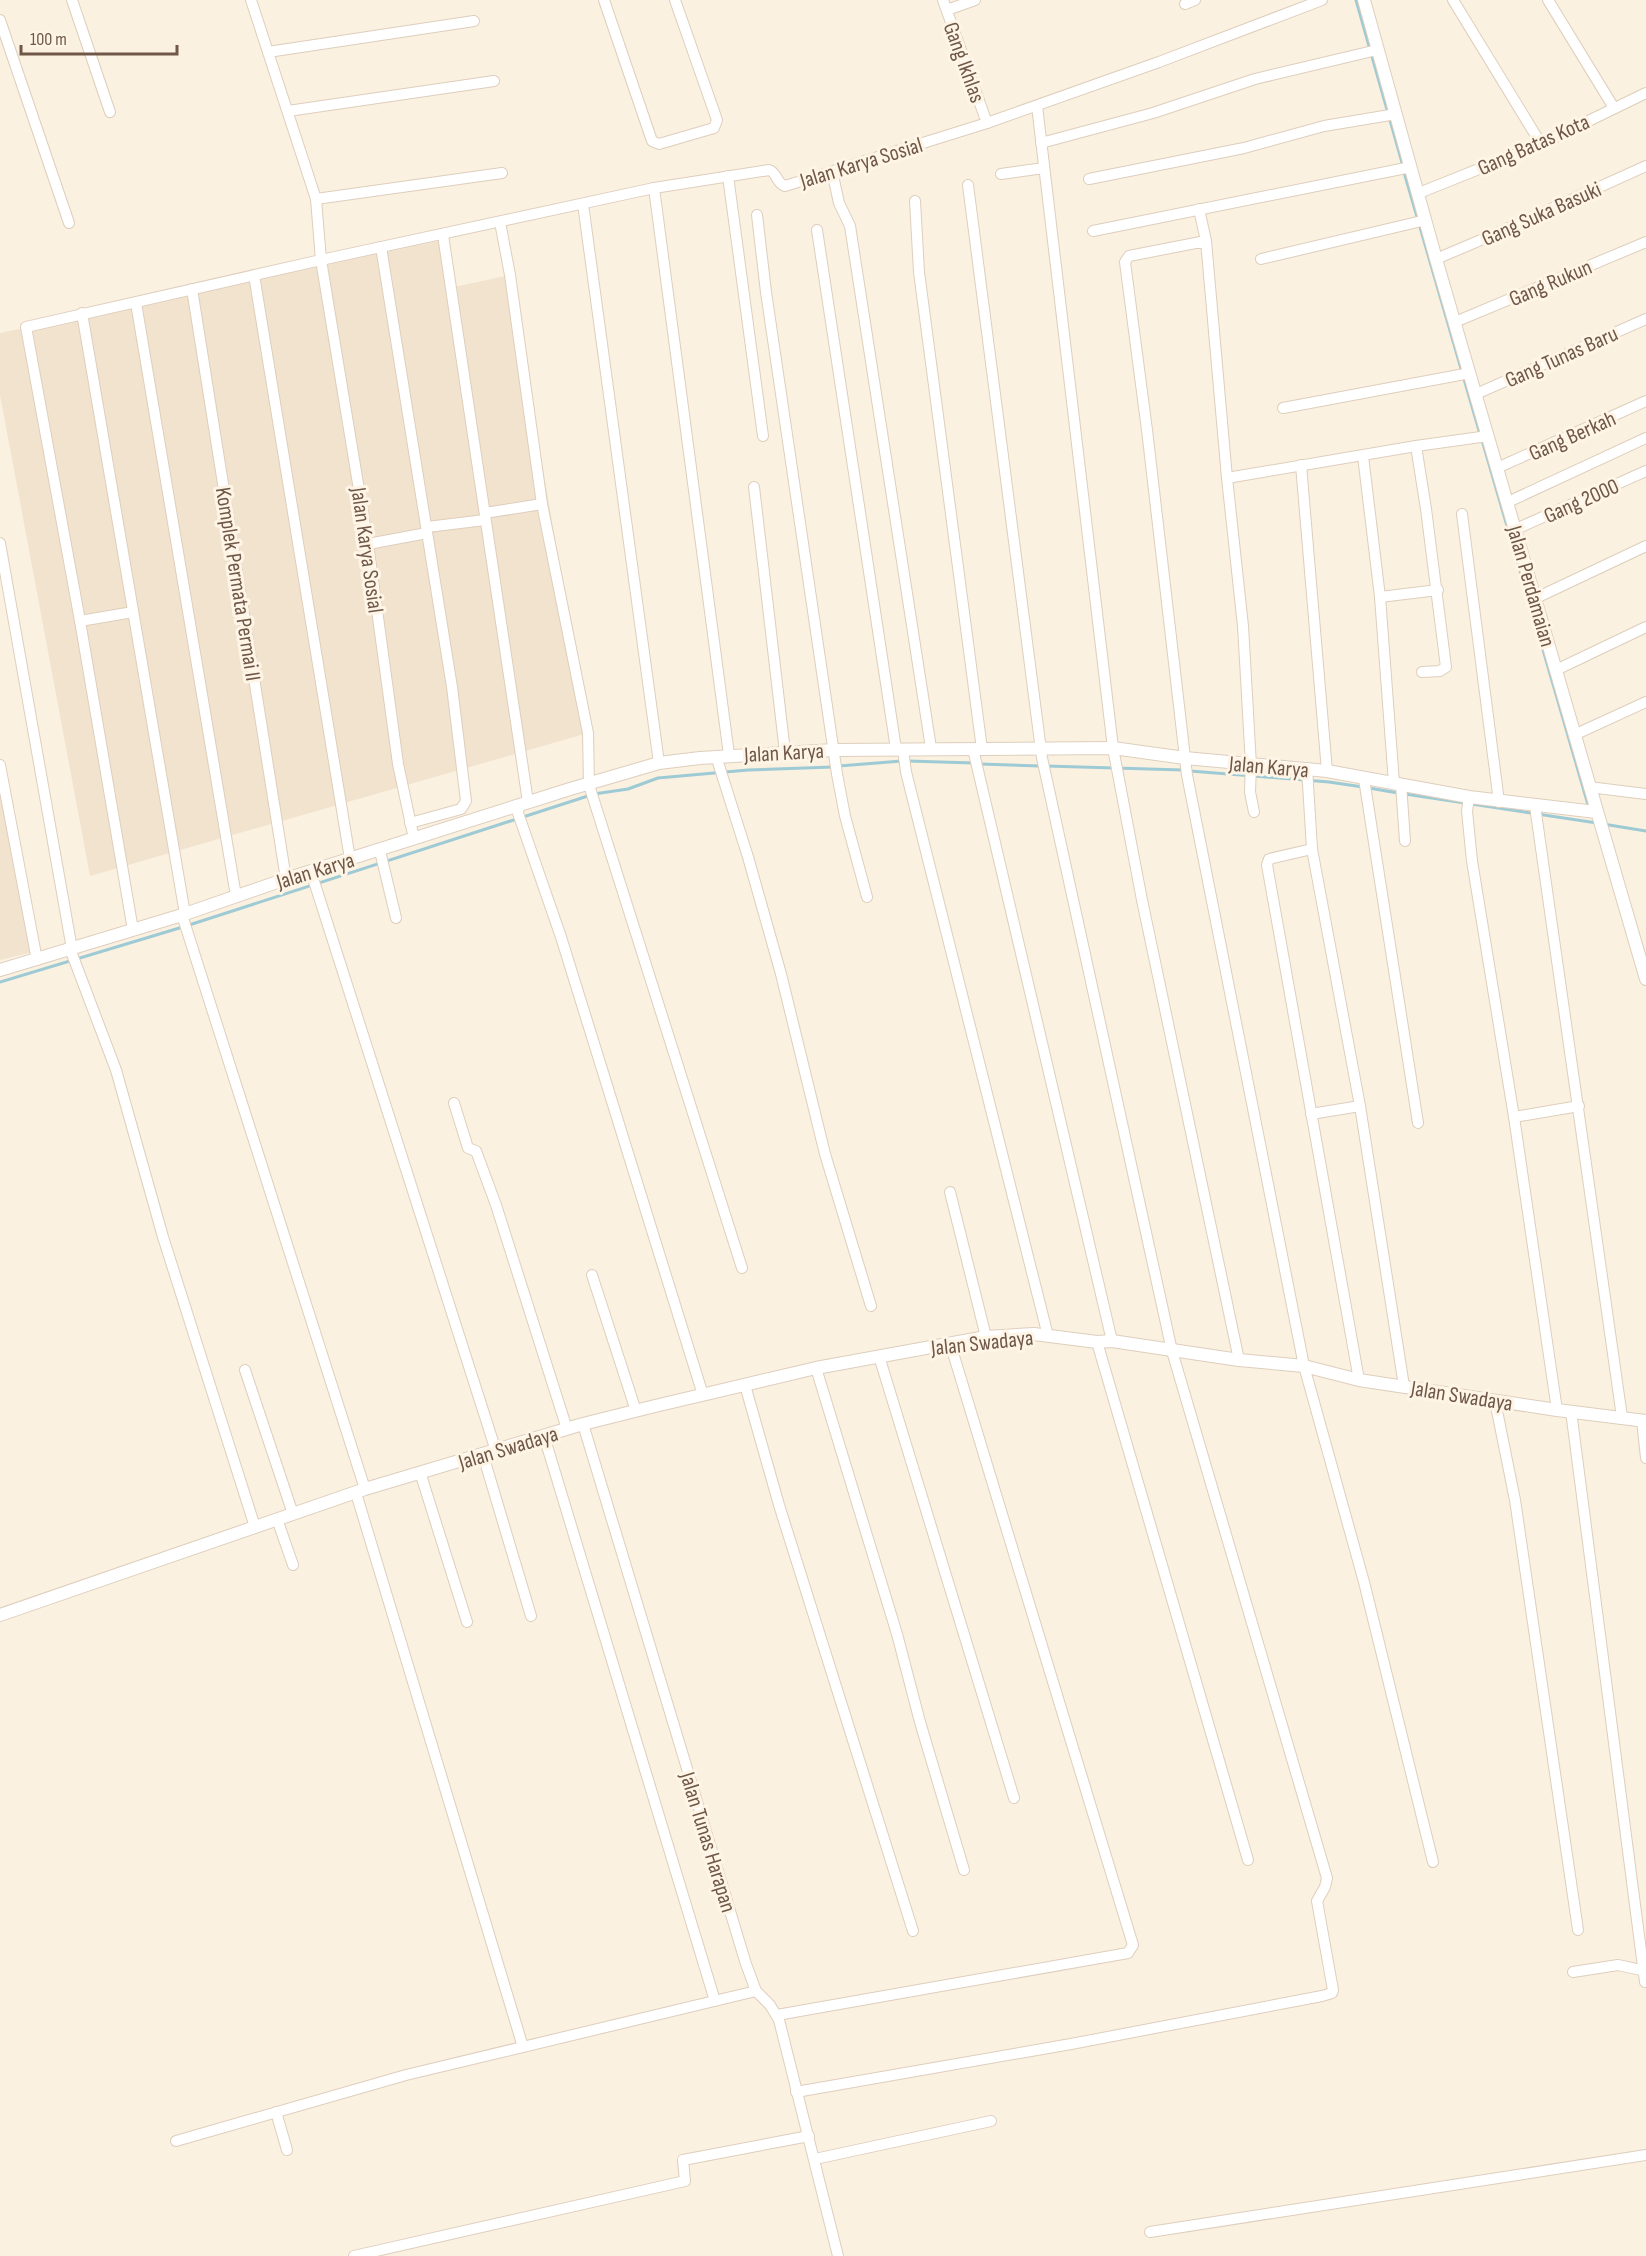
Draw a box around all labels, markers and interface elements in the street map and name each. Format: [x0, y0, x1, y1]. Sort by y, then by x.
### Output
scale bar [21, 18, 177, 56]
street label: Gang Ikhlas [937, 19, 991, 107]
text: 100 m [30, 29, 67, 50]
street label: Gang Batas Kota [1473, 109, 1594, 182]
street label: Jalan Karya Sosial [796, 132, 926, 195]
street label: Gang Suka Basuki [1478, 176, 1606, 253]
street label: Gang Rukun [1505, 254, 1596, 313]
street label: Gang Tunas Baru [1501, 320, 1622, 394]
street label: Gang Berkah [1525, 405, 1620, 467]
street label: Gang 2000 [1540, 473, 1623, 530]
street label: Komplek Permata Permai II [209, 485, 266, 683]
street label: Jalan Karya Sosial [344, 485, 389, 615]
street label: Jalan Perdamaian [1500, 522, 1561, 650]
street label: Jalan Karya [742, 738, 825, 769]
street label: Jalan Karya [1227, 750, 1310, 784]
street label: Jalan Karya [272, 847, 358, 896]
street label: Jalan Swadaya [929, 1325, 1035, 1362]
street label: Jalan Swadaya [1408, 1375, 1515, 1418]
street label: Jalan Swadaya [455, 1421, 561, 1477]
street label: Jalan Tunas Harapan [673, 1768, 742, 1916]

